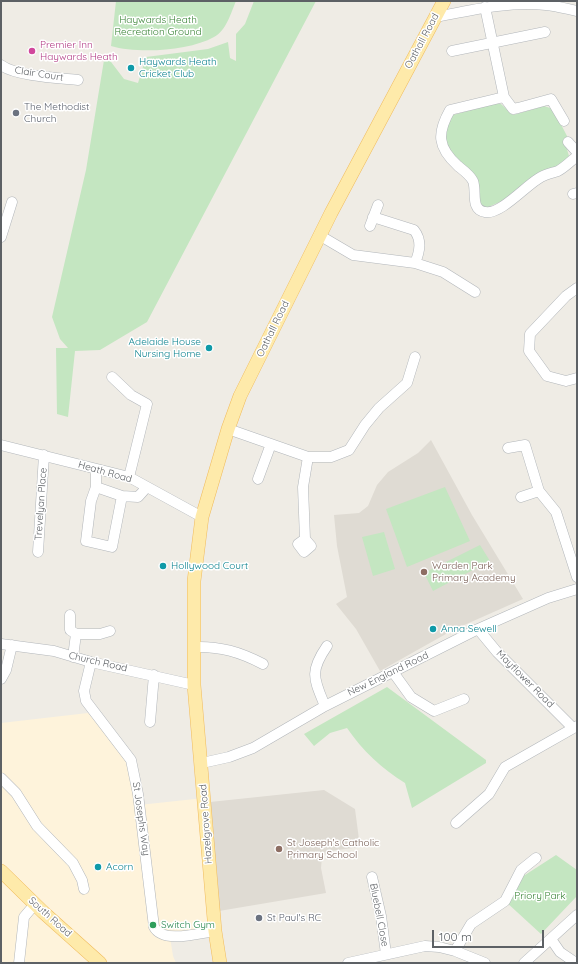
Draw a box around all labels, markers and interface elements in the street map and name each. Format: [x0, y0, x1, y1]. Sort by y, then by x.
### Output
street label: Oathall Road [402, 11, 442, 71]
park label: Haywards Heath Recreation Ground [114, 14, 202, 38]
place label: Premier Inn Haywards Heath [40, 39, 118, 62]
marker: Premier Inn Haywards Heath [27, 46, 37, 56]
place label: Haywards Heath Cricket Club [139, 56, 217, 80]
marker: Haywards Heath Cricket Club [126, 63, 136, 73]
street label: Clair Court [14, 64, 64, 84]
place label: The Methodist Church [24, 101, 89, 124]
marker: The Methodist Church [11, 108, 21, 118]
street label: Oathall Road [254, 299, 292, 359]
place label: Adelaide House Nursing Home [129, 336, 201, 360]
marker: Adelaide House Nursing Home [204, 343, 214, 353]
street label: Heath Road [77, 459, 133, 485]
street label: Trevelyan Place [32, 467, 50, 541]
place label: Hollywood Court [171, 560, 248, 572]
place label: Warden Park Primary Academy [432, 560, 516, 584]
marker: Hollywood Court [158, 561, 168, 571]
marker: Warden Park Primary Academy [419, 567, 429, 577]
place label: Anna Sewell [441, 623, 497, 635]
marker: Anna Sewell [428, 624, 438, 634]
street label: Mayflower Road [494, 648, 556, 710]
street label: Church Road [67, 649, 129, 675]
street label: New England Road [346, 649, 430, 699]
street label: St Josephs Way [130, 781, 152, 857]
street label: Hazelgrove Road [197, 784, 215, 864]
place label: St Joseph's Catholic Primary School [287, 837, 379, 860]
marker: St Joseph's Catholic Primary School [274, 844, 284, 854]
place label: Acorn [106, 861, 133, 873]
marker: Acorn [93, 862, 103, 872]
street label: Bluebell Close [367, 882, 391, 948]
park label: Priory Park [514, 890, 566, 902]
street label: South Road [26, 894, 74, 940]
place label: St Paul's RC [267, 912, 321, 924]
marker: St Paul's RC [254, 913, 264, 923]
place label: Switch Gym [161, 919, 215, 931]
marker: Switch Gym [148, 920, 158, 930]
scale bar [434, 922, 546, 948]
text: 100 m [439, 929, 472, 944]

